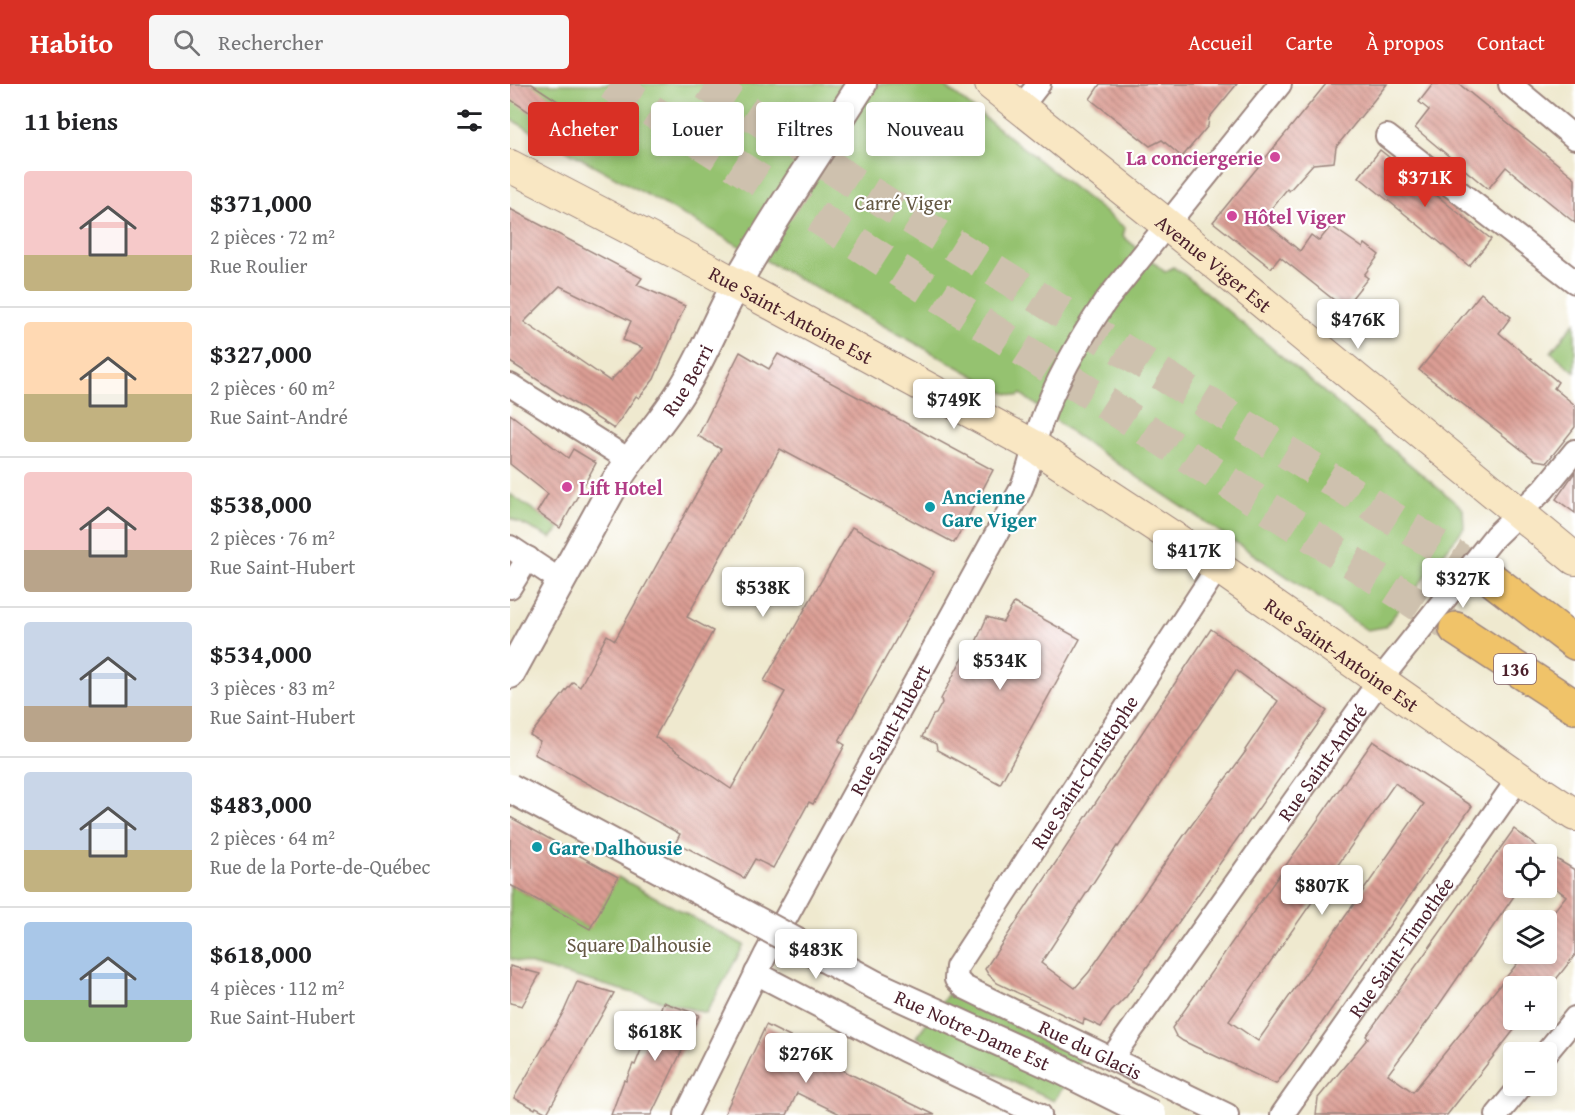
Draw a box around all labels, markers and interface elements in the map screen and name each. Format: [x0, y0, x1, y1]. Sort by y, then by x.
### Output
search box [149, 15, 569, 69]
text: Habito [30, 22, 113, 63]
icon: search [170, 26, 203, 59]
text: Rechercher [218, 26, 323, 58]
text: Accueil [1188, 27, 1253, 58]
text: Carte [1286, 27, 1333, 58]
text: À propos [1366, 27, 1444, 58]
text: Contact [1477, 27, 1545, 58]
text: 11 biens [24, 101, 118, 140]
chip: Acheter [528, 102, 639, 156]
chip: Louer [651, 102, 744, 156]
chip: Filtres [756, 102, 854, 156]
chip: Nouveau [866, 102, 985, 156]
icon: filters [453, 104, 486, 137]
place label: La conciergerie [1126, 143, 1263, 172]
marker: La conciergerie [1268, 150, 1282, 164]
pin: $371K [1383, 157, 1467, 208]
text: $371K [1398, 162, 1452, 191]
text: $371,000 [210, 183, 312, 222]
park label: Carré Viger [855, 188, 951, 217]
icon: home [72, 195, 144, 267]
place label: Hôtel Viger [1244, 202, 1346, 231]
street label: Avenue Viger Est [1150, 207, 1278, 319]
marker: Hôtel Viger [1225, 209, 1239, 223]
text: 2 pièces · 72 m² [210, 222, 335, 251]
text: Rue Roulier [210, 251, 308, 280]
street label: Rue Saint-Antoine Est [704, 258, 878, 371]
pin: $476K [1316, 299, 1400, 350]
text: $476K [1331, 304, 1385, 333]
text: $327,000 [210, 334, 312, 373]
street label: Rue Berri [654, 339, 719, 422]
icon: home [72, 346, 144, 418]
text: 2 pièces · 60 m² [210, 373, 335, 402]
pin: $749K [912, 379, 996, 430]
text: $749K [927, 384, 981, 413]
text: Rue Saint-André [210, 402, 348, 431]
place label: Lift Hotel [579, 473, 663, 502]
marker: Lift Hotel [560, 480, 574, 494]
place label: Ancienne Gare Viger [942, 482, 1037, 534]
text: $538,000 [210, 484, 312, 523]
icon: home [72, 496, 144, 568]
marker: Ancienne Gare Viger [923, 500, 937, 514]
text: 2 pièces · 76 m² [210, 523, 335, 552]
pin: $417K [1152, 530, 1236, 581]
text: $417K [1167, 535, 1221, 564]
text: Rue Saint-Hubert [210, 552, 355, 581]
pin: $327K [1421, 558, 1505, 609]
text: $327K [1436, 563, 1490, 592]
pin: $538K [721, 567, 805, 618]
text: $538K [736, 572, 790, 601]
street label: Rue Saint-Antoine Est [1259, 590, 1425, 718]
text: $534,000 [210, 634, 312, 673]
pin: $534K [958, 640, 1042, 691]
text: $534K [973, 645, 1027, 674]
icon: home [72, 646, 144, 718]
road number: 136 [1494, 654, 1536, 684]
street label: Rue Saint-Hubert [842, 659, 937, 800]
text: 3 pièces · 83 m² [210, 673, 335, 702]
street label: Rue Saint-Christophe [1023, 689, 1145, 855]
street label: Rue Saint-André [1270, 698, 1373, 827]
text: Rue Saint-Hubert [210, 702, 355, 731]
text: $483,000 [210, 784, 312, 823]
icon: home [72, 796, 144, 868]
text: 2 pièces · 64 m² [210, 823, 335, 852]
place label: Gare Dalhousie [549, 833, 683, 862]
marker: Gare Dalhousie [530, 840, 544, 854]
map controls [1503, 844, 1557, 1096]
button: locate [1503, 844, 1557, 898]
text: Rue de la Porte-de-Québec [210, 852, 430, 881]
pin: $807K [1280, 865, 1364, 916]
text: $807K [1295, 870, 1349, 899]
street label: Rue Saint-Timothée [1341, 870, 1460, 1023]
button: layers [1503, 910, 1557, 964]
pin: $483K [774, 929, 858, 980]
park label: Square Dalhousie [567, 930, 711, 959]
text: $618,000 [210, 934, 312, 973]
text: $483K [789, 934, 843, 963]
icon: home [72, 946, 144, 1018]
text: 4 pièces · 112 m² [210, 973, 345, 1002]
button: + [1503, 976, 1557, 1030]
street label: Rue Notre-Dame Est [890, 981, 1055, 1077]
text: Rue Saint-Hubert [210, 1002, 355, 1031]
pin: $618K [613, 1011, 697, 1062]
street label: Rue du Glacis [1034, 1011, 1147, 1086]
text: $618K [628, 1016, 682, 1045]
pin: $276K [764, 1033, 848, 1084]
text: $276K [779, 1038, 833, 1067]
button: − [1503, 1042, 1557, 1096]

